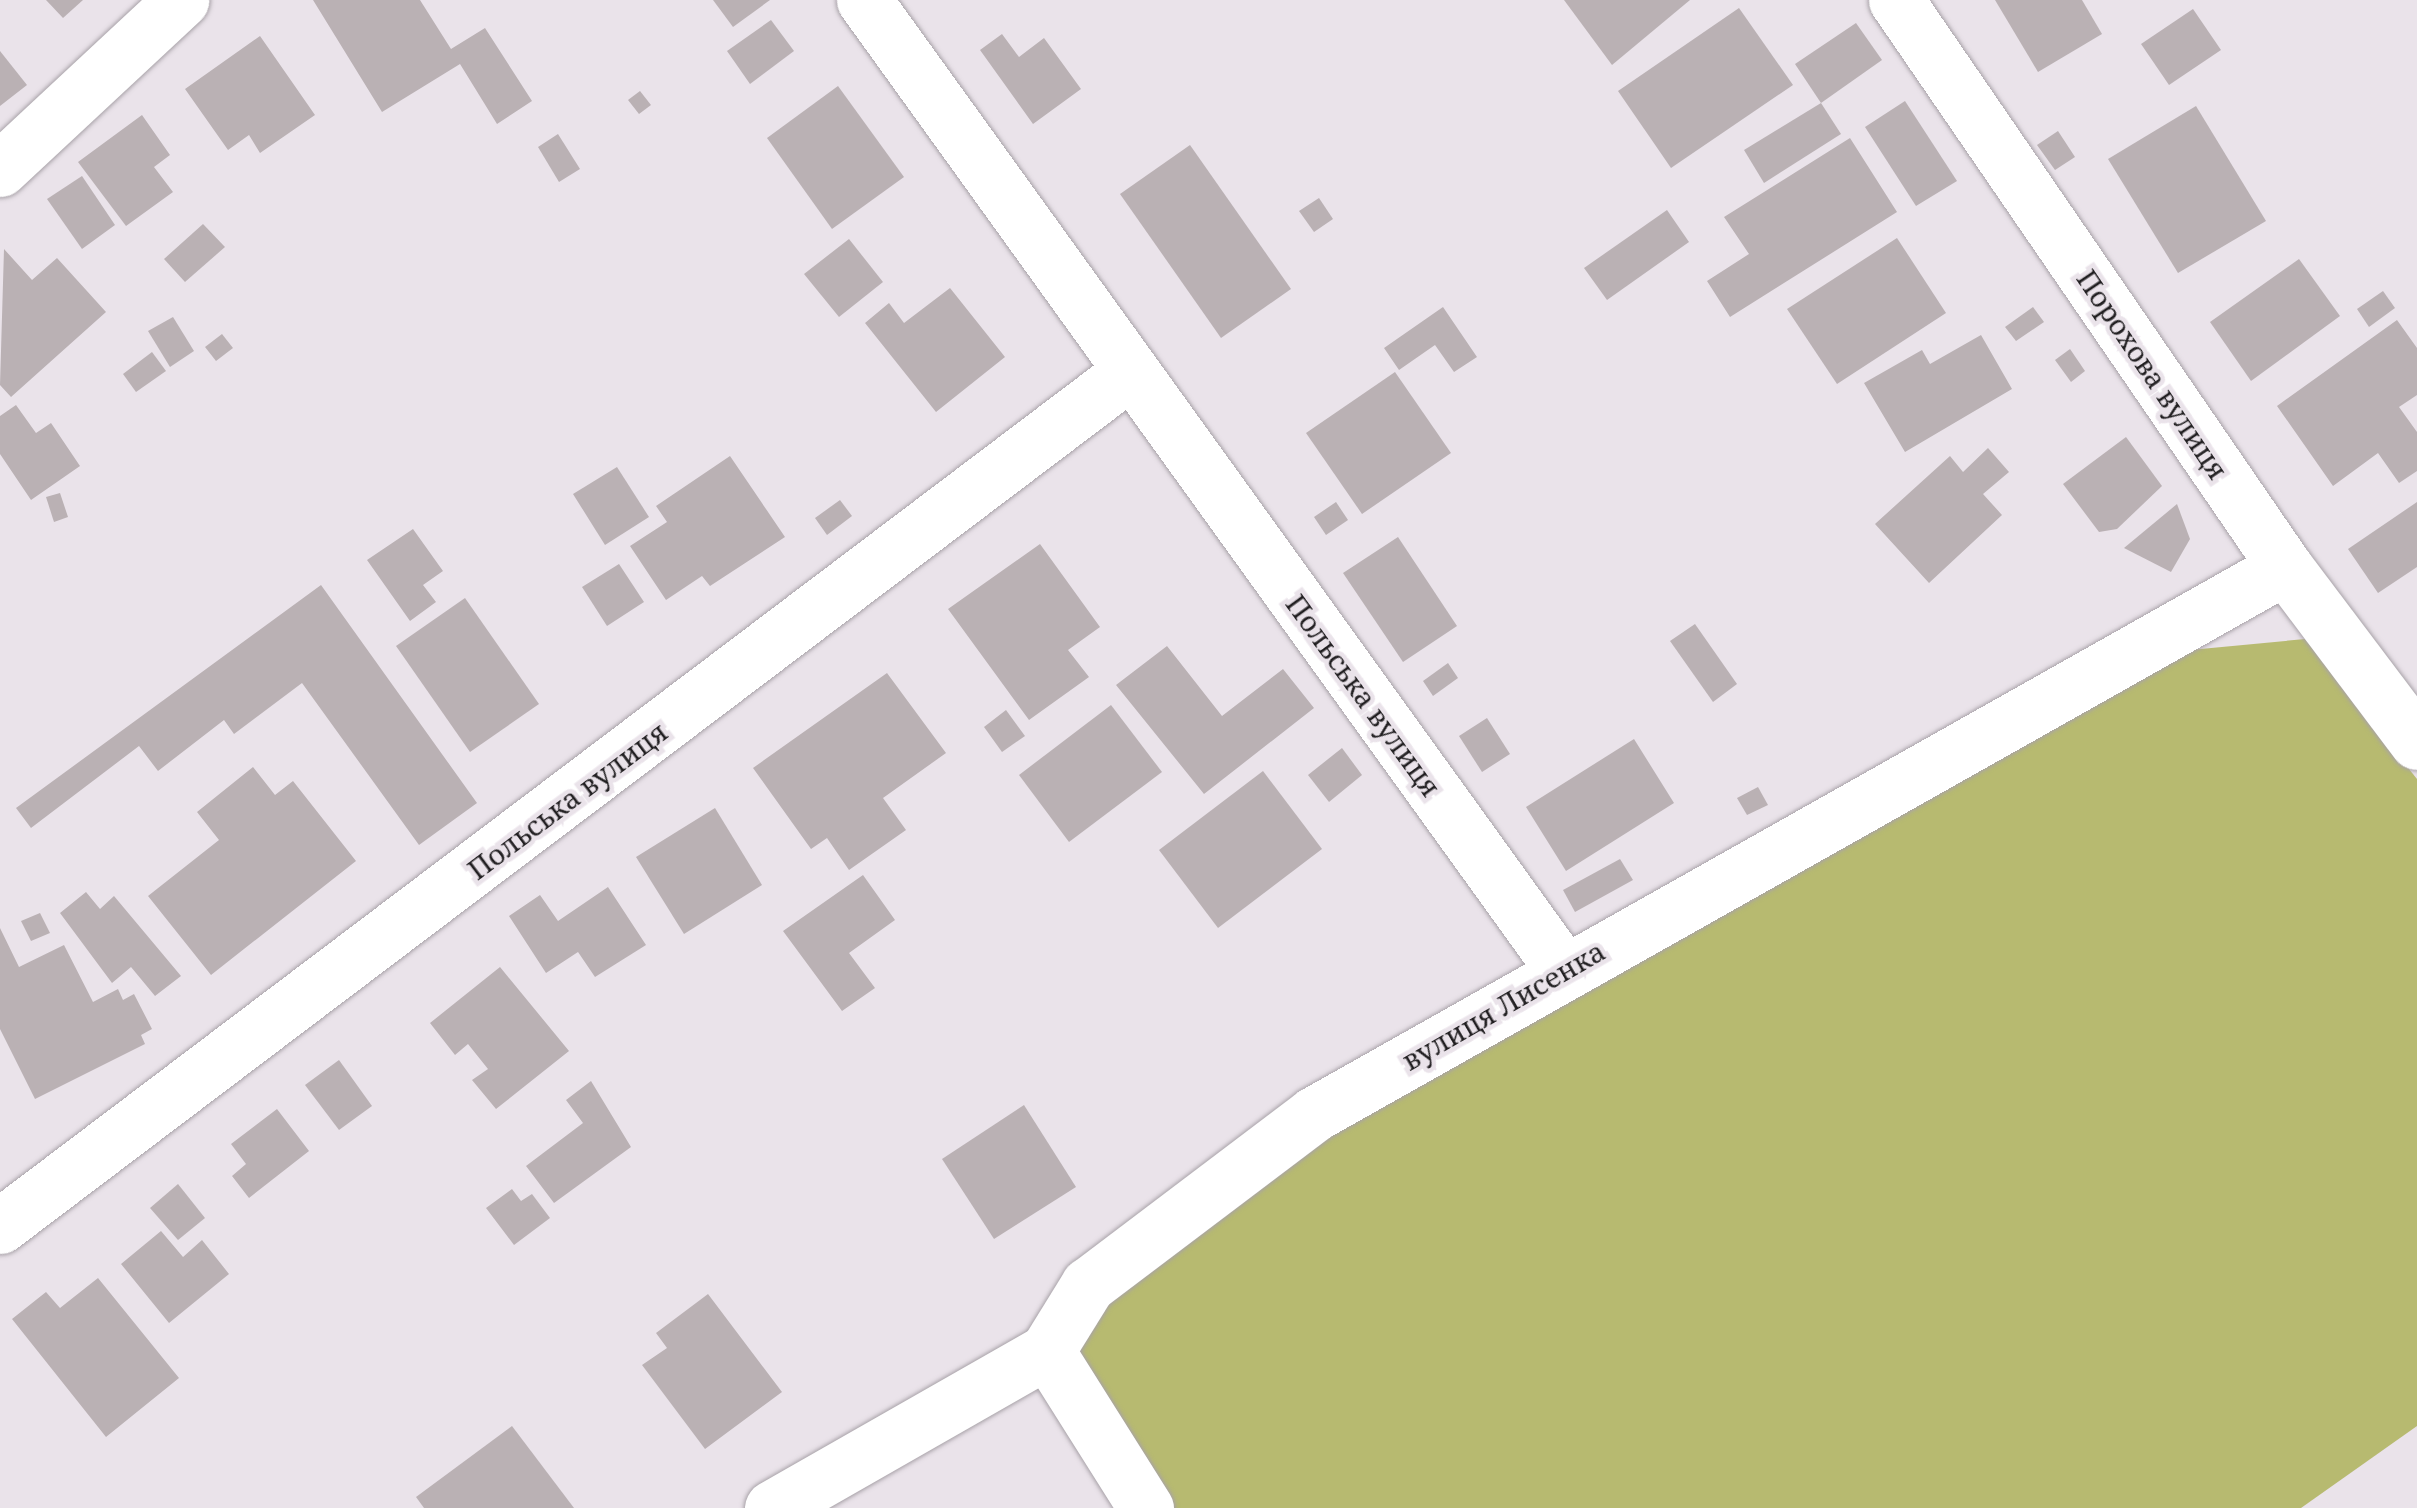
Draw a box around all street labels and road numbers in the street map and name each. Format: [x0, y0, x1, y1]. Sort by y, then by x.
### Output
street label: Порохова вулиця [2071, 263, 2235, 485]
street label: Польська вулиця [1280, 588, 1448, 802]
street label: Польська вулиця [461, 714, 673, 886]
street label: вулиця Лисенка [1396, 933, 1610, 1077]

